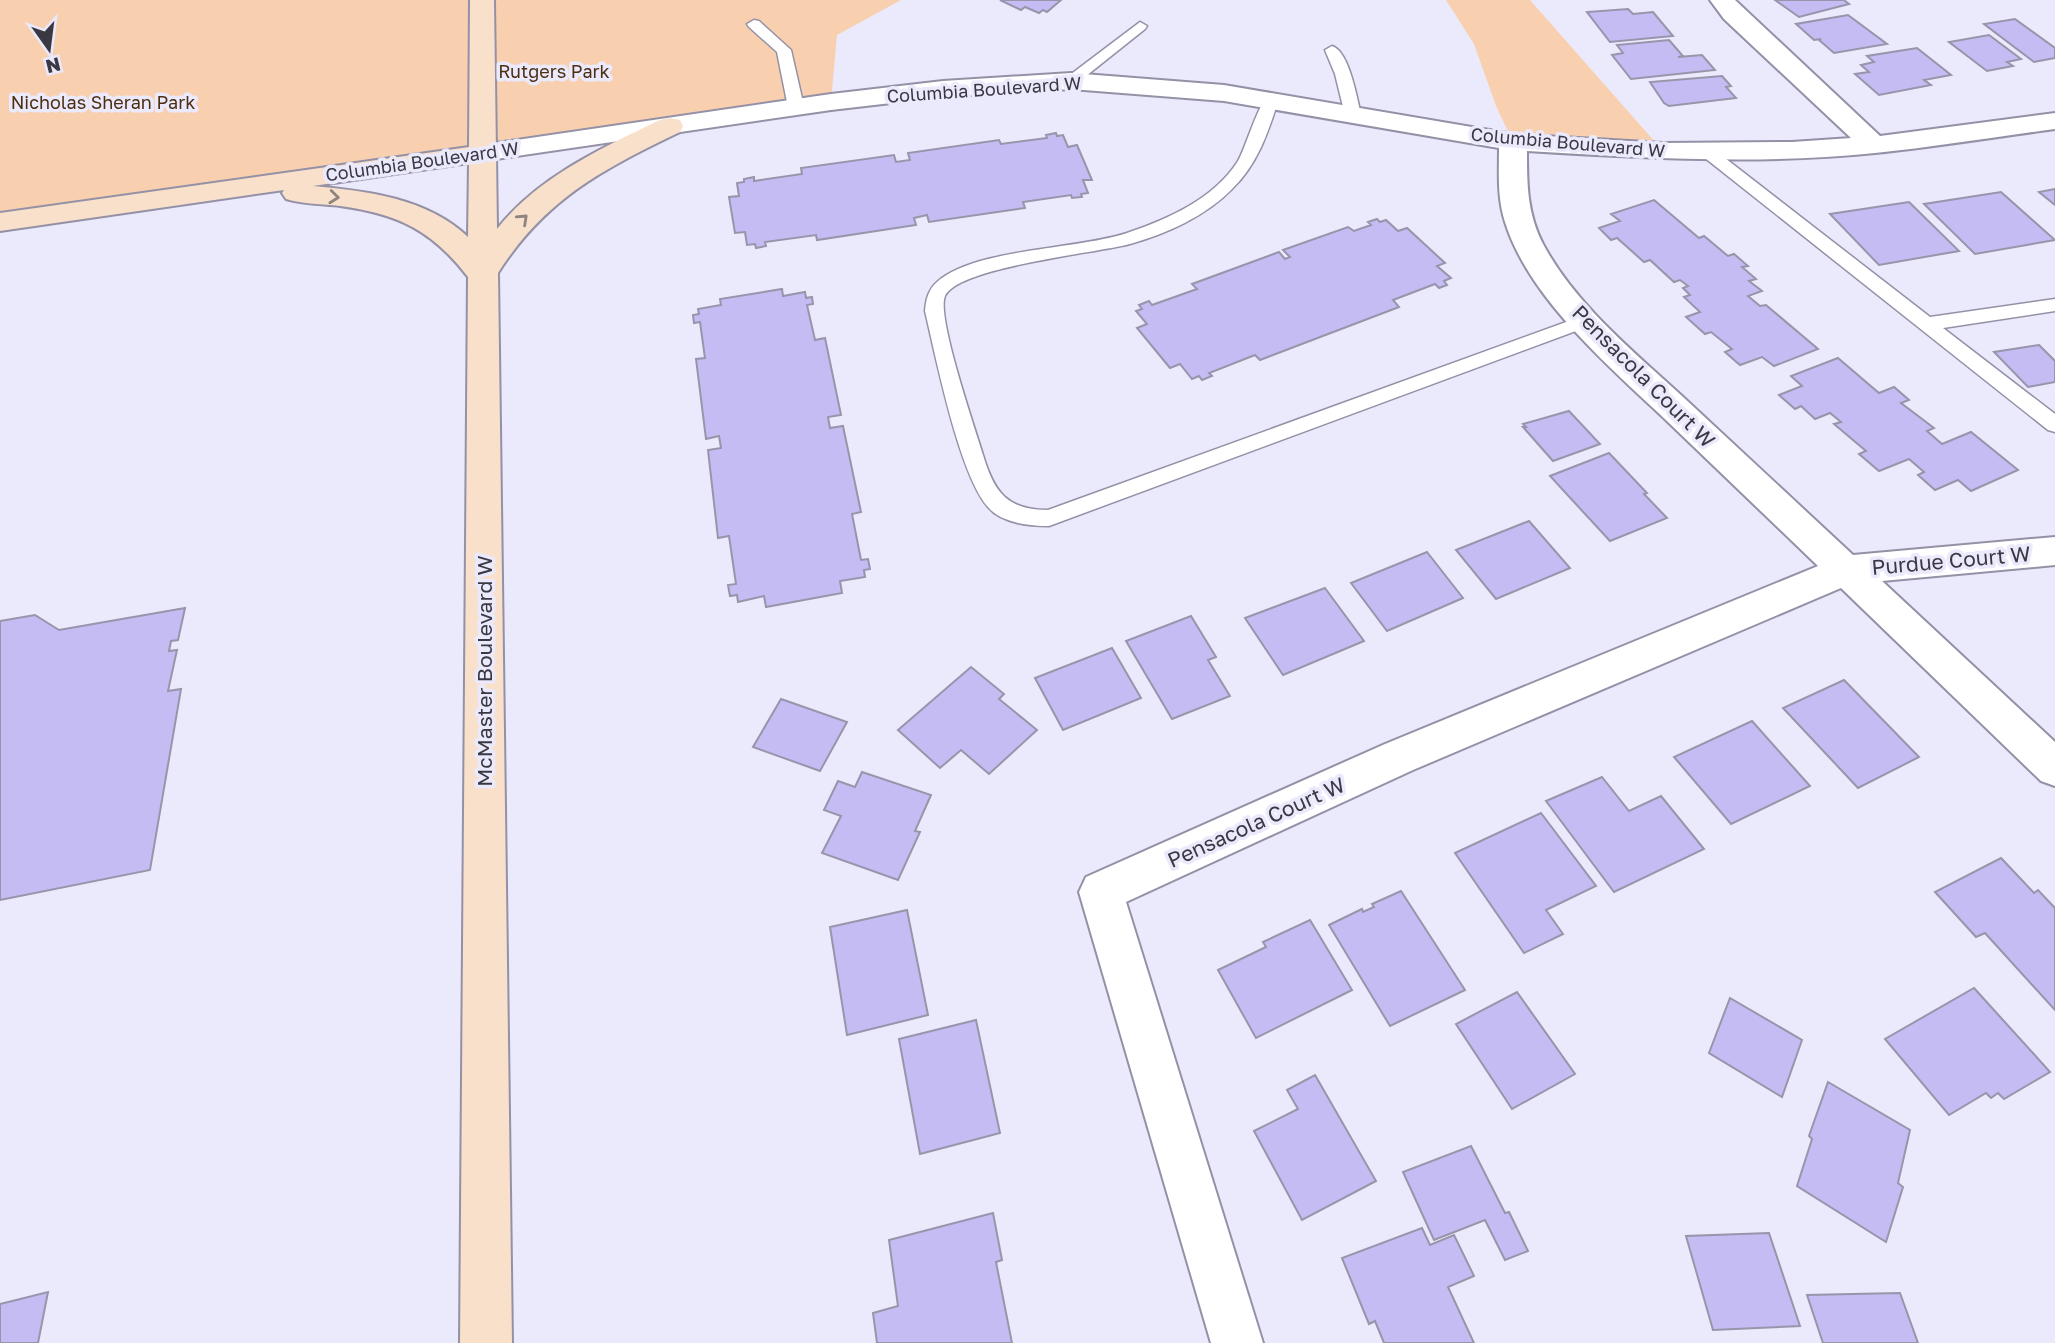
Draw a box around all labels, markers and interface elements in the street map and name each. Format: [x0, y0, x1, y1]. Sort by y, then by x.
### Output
north arrow [14, 14, 84, 84]
text: N [43, 53, 63, 79]
park label: Rutgers Park [498, 60, 610, 82]
street label: Columbia Boulevard W [886, 71, 1082, 107]
park label: Nicholas Sheran Park [11, 91, 195, 113]
street label: Columbia Boulevard W [1470, 123, 1666, 161]
street label: Columbia Boulevard W [324, 137, 520, 185]
one-way arrow [329, 189, 340, 204]
one-way arrow [515, 215, 528, 228]
street label: Pensacola Court W [1567, 299, 1721, 453]
street label: Purdue Court W [1870, 540, 2032, 580]
street label: McMaster Boulevard W [471, 555, 497, 787]
street label: Pensacola Court W [1163, 771, 1349, 873]

